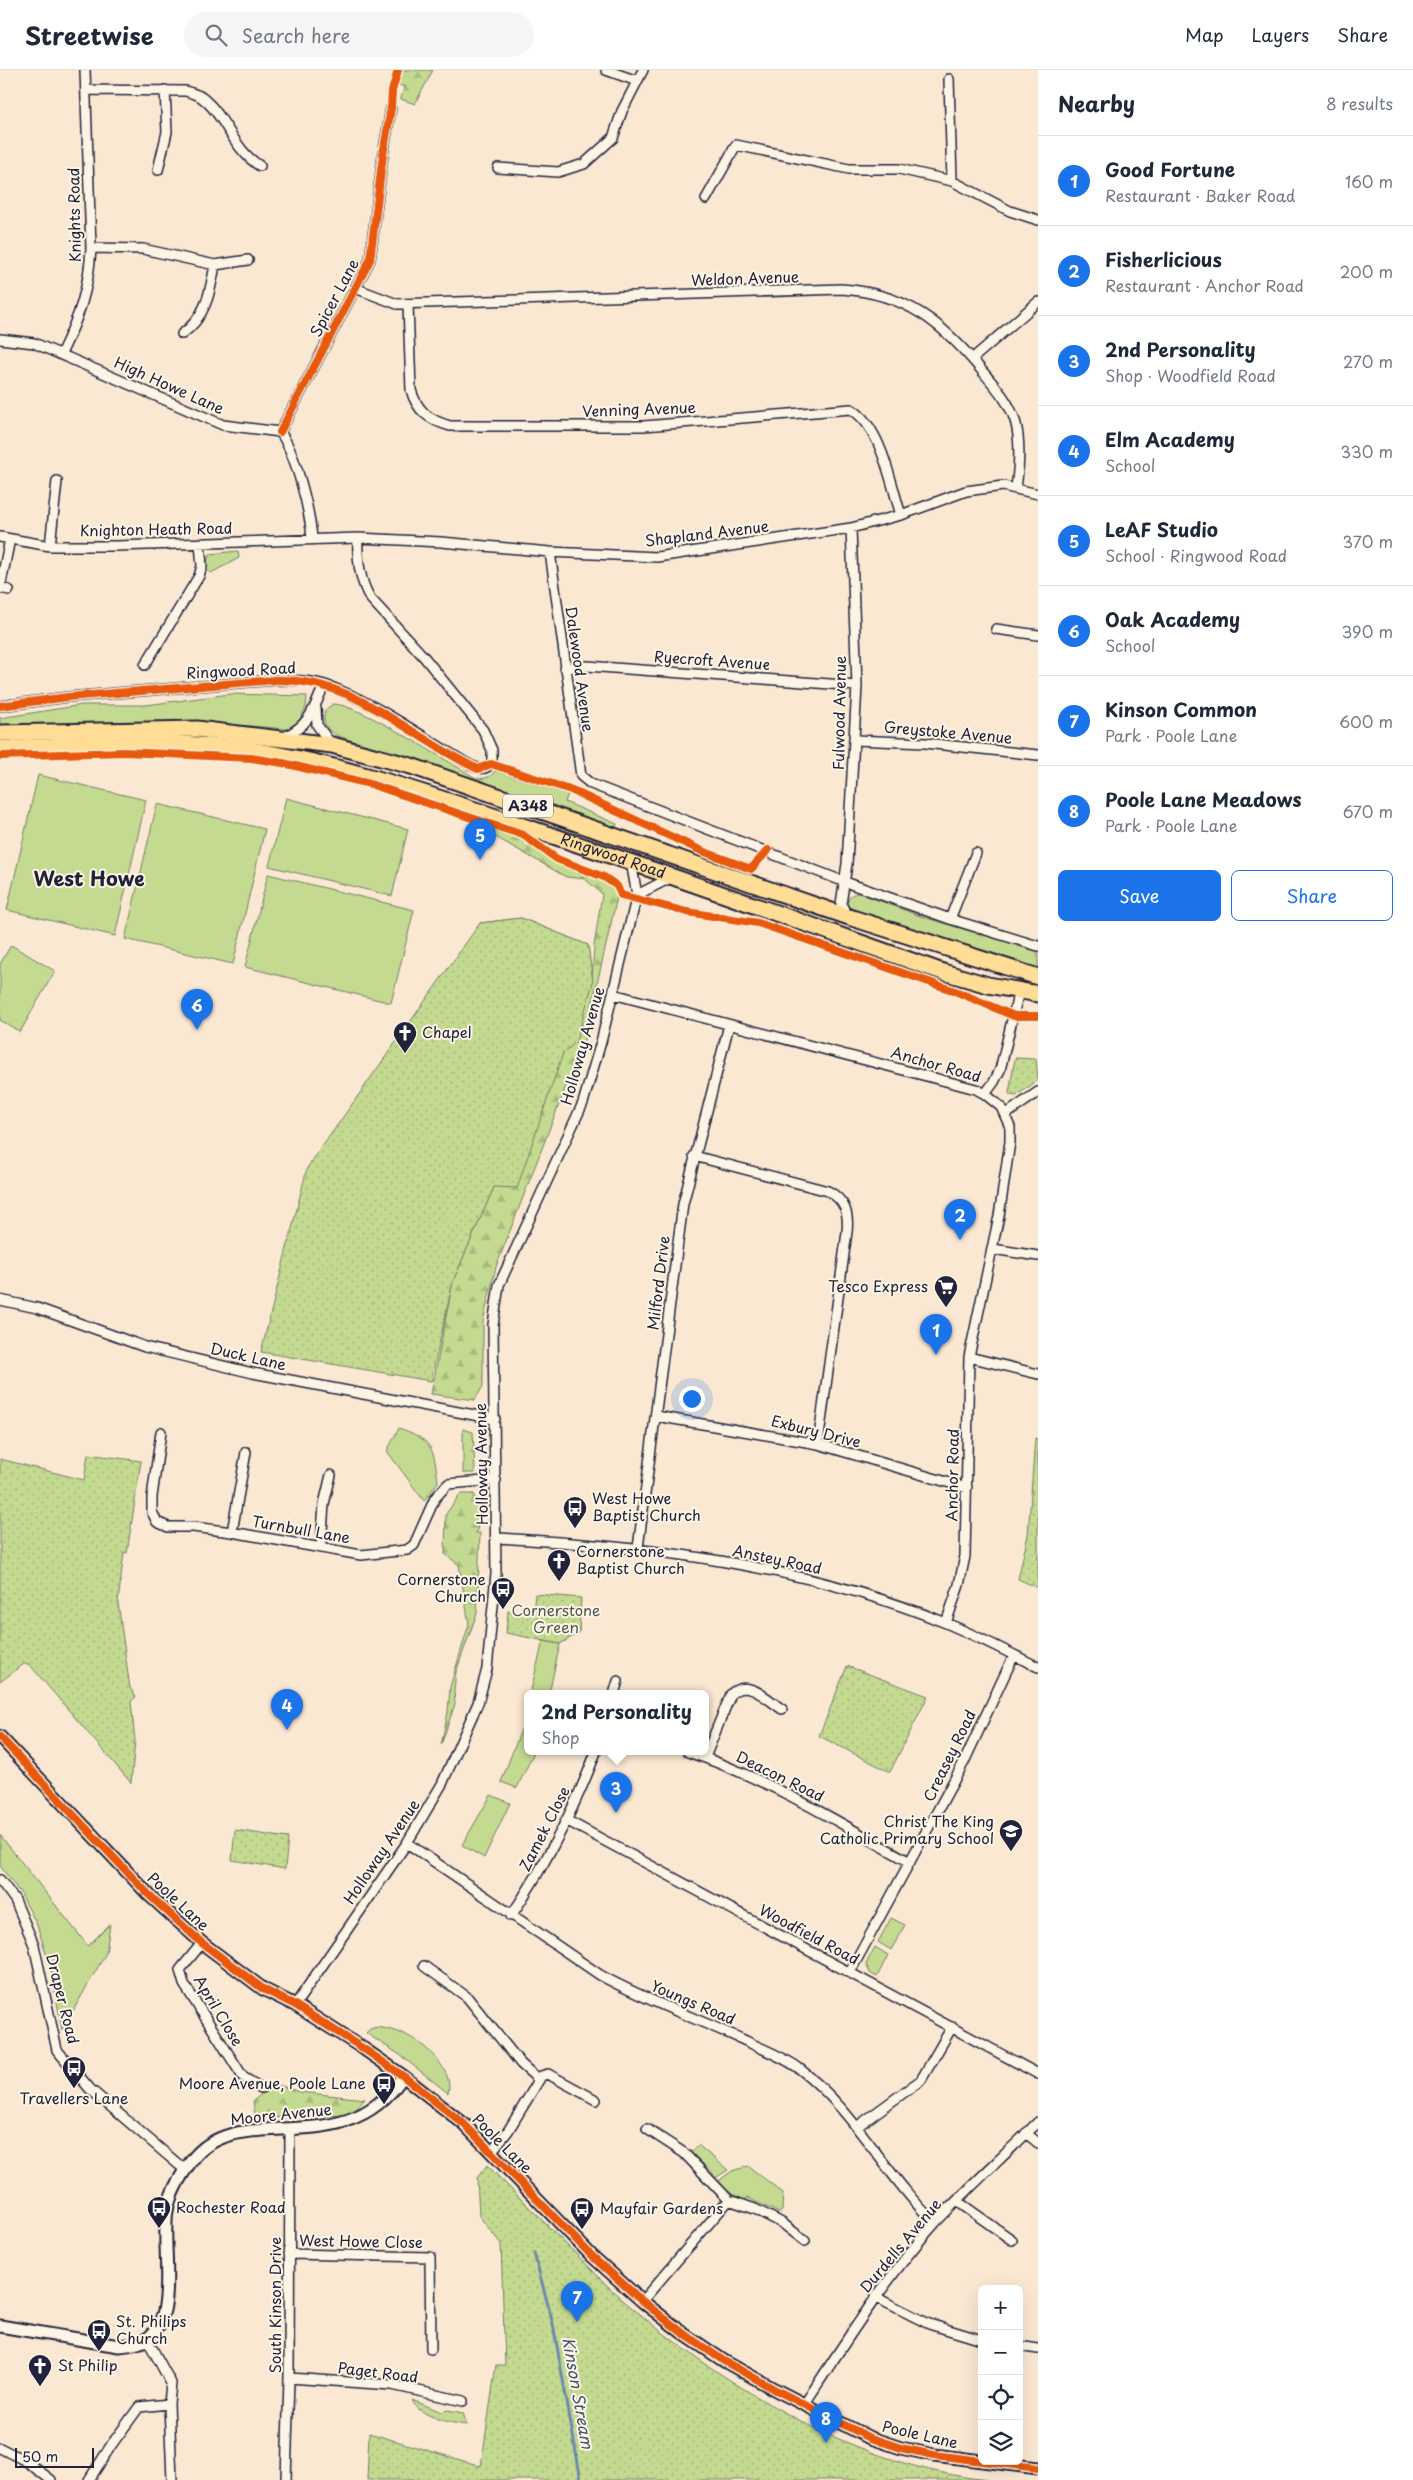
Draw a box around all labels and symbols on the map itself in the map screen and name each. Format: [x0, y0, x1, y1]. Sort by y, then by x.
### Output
street label: Knights Road [61, 167, 86, 263]
street label: Spicer Lane [303, 254, 364, 340]
street label: Weldon Avenue [691, 264, 799, 291]
street label: High Howe Lane [111, 350, 228, 419]
street label: Venning Avenue [582, 395, 696, 422]
street label: Shapland Avenue [644, 514, 770, 552]
street label: Knighton Heath Road [79, 516, 233, 541]
street label: Dalewood Avenue [560, 605, 601, 733]
street label: Ryecroft Avenue [653, 644, 771, 675]
street label: Ringwood Road [185, 655, 296, 684]
street label: Fulwood Avenue [826, 656, 851, 770]
street label: Greystoke Avenue [883, 714, 1013, 749]
road number: A348 [503, 794, 553, 818]
pin: 5 [464, 819, 496, 860]
street label: Ringwood Road [558, 826, 669, 883]
district label: West Howe [34, 863, 144, 893]
street label: Holloway Avenue [554, 984, 609, 1107]
pin: 6 [181, 989, 213, 1030]
church icon: Chapel [392, 1020, 418, 1054]
place label: Chapel [422, 1020, 472, 1043]
street label: Anchor Road [889, 1040, 984, 1087]
pin: 2 [944, 1199, 976, 1240]
street label: Milford Drive [640, 1234, 675, 1331]
place label: Tesco Express [828, 1274, 928, 1297]
supermarket icon: Tesco Express [933, 1274, 959, 1308]
pin: 1 [920, 1314, 952, 1355]
street label: Duck Lane [208, 1336, 289, 1375]
your location [679, 1386, 705, 1412]
street label: Holloway Avenue [468, 1403, 493, 1525]
street label: Exbury Drive [769, 1408, 864, 1453]
street label: Anchor Road [939, 1428, 964, 1521]
place label: West Howe Baptist Church [592, 1486, 701, 1526]
bus stop icon: West Howe Baptist Church [562, 1495, 588, 1529]
street label: Turnbull Lane [250, 1509, 352, 1548]
street label: Anstey Road [731, 1538, 824, 1579]
place label: Cornerstone Baptist Church [576, 1539, 685, 1579]
church icon: Cornerstone Baptist Church [546, 1548, 572, 1582]
place label: Cornerstone Church [397, 1567, 486, 1607]
bus stop icon: Cornerstone Church [490, 1576, 516, 1610]
park label: Cornerstone Green [511, 1598, 601, 1638]
pin: 4 [271, 1689, 303, 1730]
street label: Creasey Road [917, 1706, 981, 1805]
street label: Deacon Road [733, 1744, 828, 1807]
pin: 3 [600, 1772, 632, 1813]
street label: Zamek Close [512, 1782, 575, 1875]
street label: Holloway Avenue [337, 1794, 424, 1908]
place label: Christ The King Catholic Primary School [820, 1809, 994, 1849]
school or university icon: Christ The King Catholic Primary School [998, 1818, 1024, 1852]
street label: Poole Lane [143, 1866, 215, 1936]
street label: Woodfield Road [756, 1898, 864, 1970]
street label: Draper Road [41, 1951, 86, 2046]
street label: April Close [189, 1970, 250, 2050]
street label: Youngs Road [648, 1973, 739, 2030]
bus stop icon: Travellers Lane [61, 2055, 87, 2089]
place label: Moore Avenue, Poole Lane [179, 2071, 366, 2094]
bus stop icon: Moore Avenue, Poole Lane [371, 2071, 397, 2105]
place label: Travellers Lane [20, 2086, 128, 2109]
street label: Moore Avenue [229, 2097, 333, 2130]
street label: Poole Lane [468, 2108, 538, 2178]
street label: Durdells Avenue [854, 2193, 946, 2297]
bus stop icon: Rochester Road [146, 2195, 172, 2229]
place label: Rochester Road [176, 2195, 286, 2218]
bus stop icon: Mayfair Gardens [569, 2196, 595, 2230]
place label: Mayfair Gardens [600, 2196, 723, 2219]
street label: West Howe Close [299, 2228, 423, 2253]
street label: South Kinson Drive [263, 2237, 286, 2373]
pin: 7 [561, 2281, 593, 2322]
place label: St. Philips Church [116, 2309, 187, 2349]
bus stop icon: St. Philips Church [86, 2318, 112, 2352]
water label: Kinson Stream [557, 2335, 601, 2451]
church icon: St Philip [27, 2353, 53, 2387]
place label: St Philip [58, 2353, 118, 2376]
street label: Paget Road [337, 2355, 420, 2388]
pin: 8 [810, 2402, 842, 2443]
street label: Poole Lane [880, 2414, 961, 2453]
scale bar [15, 2445, 94, 2468]

